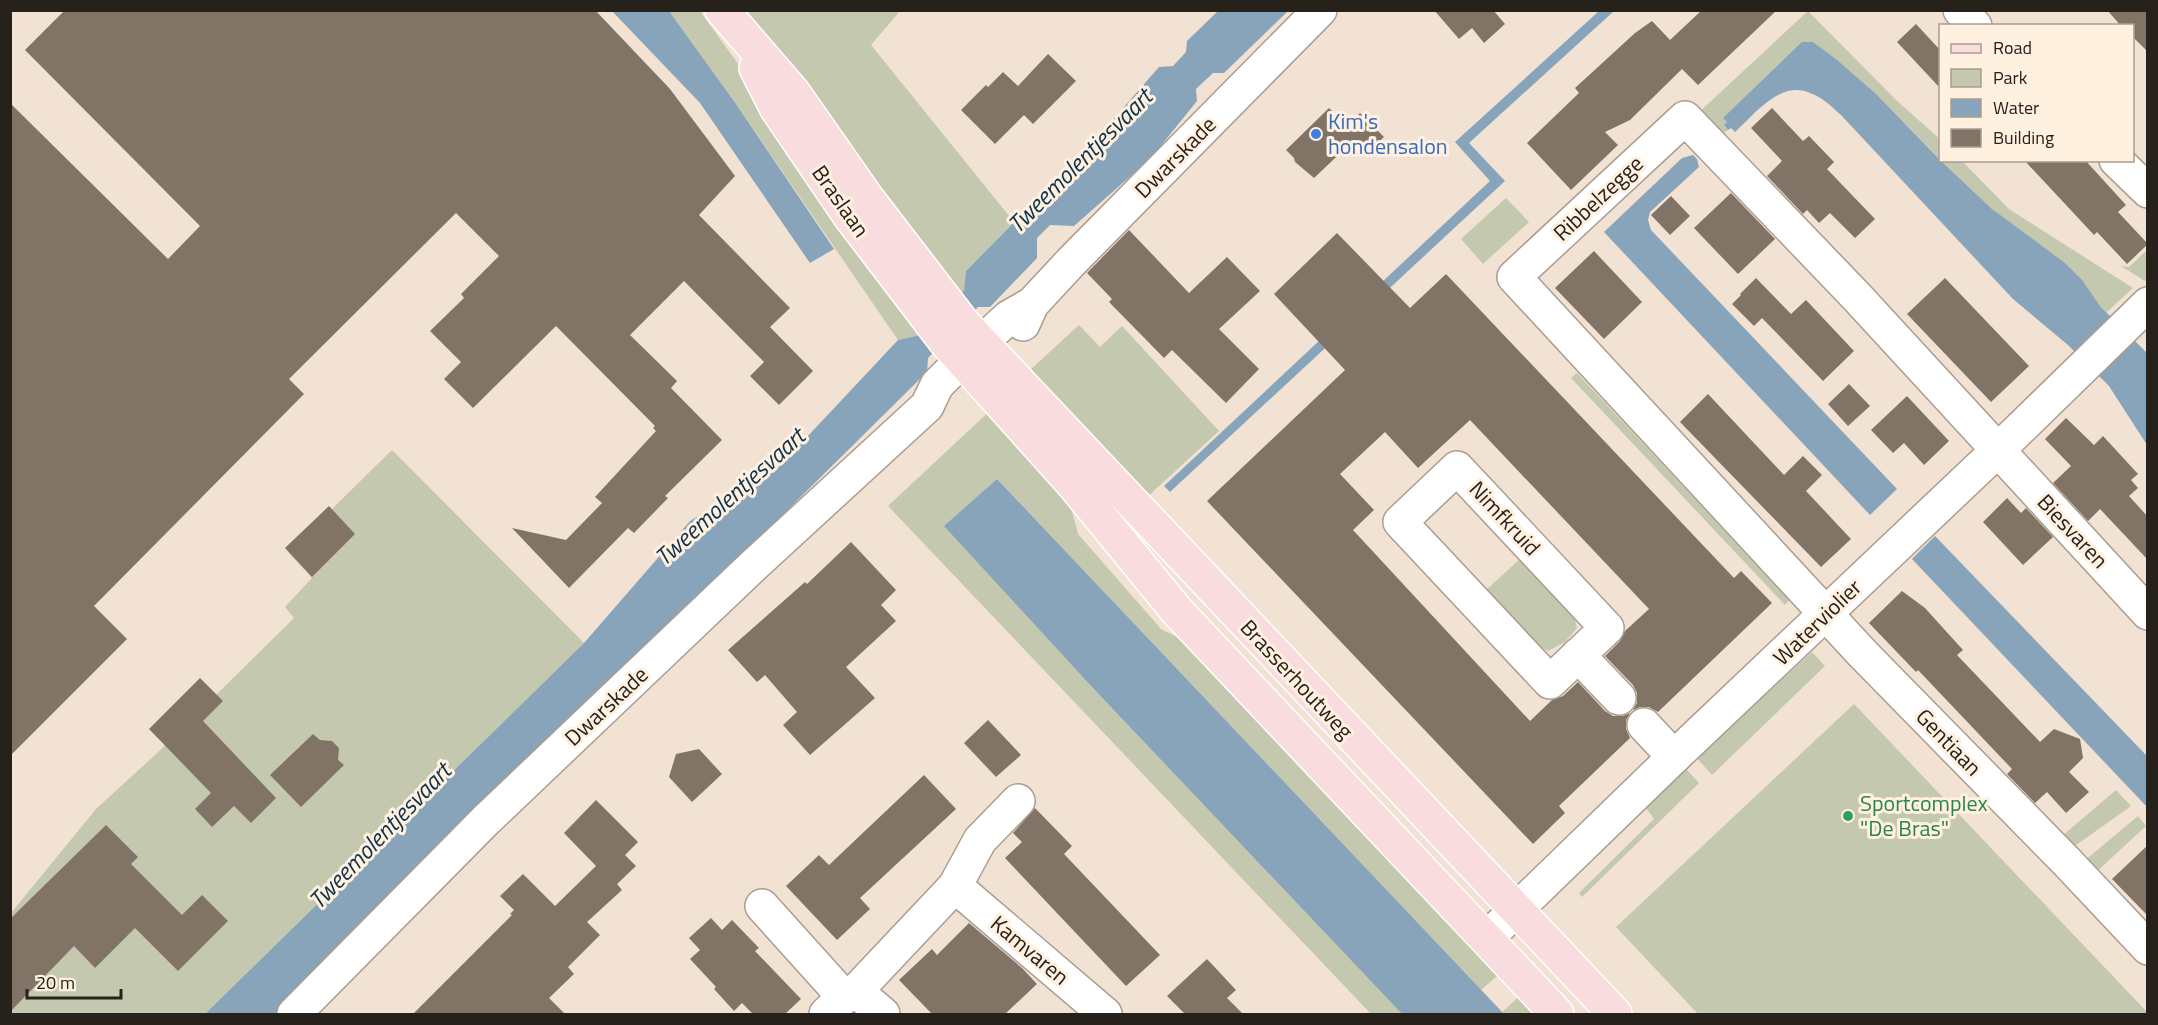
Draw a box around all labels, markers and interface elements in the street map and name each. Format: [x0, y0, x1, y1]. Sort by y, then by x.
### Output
legend [1939, 24, 2134, 162]
text: Road [1993, 34, 2032, 61]
text: Park [1993, 64, 2028, 91]
water label: Tweemolentjesvaart [999, 77, 1162, 241]
text: Water [1993, 94, 2039, 121]
place label: Kim's hondensalon [1328, 104, 1448, 163]
street label: Dwarskade [1126, 108, 1224, 206]
text: Building [1993, 124, 2054, 151]
marker: Kim's hondensalon [1309, 127, 1323, 141]
street label: Ribbelzegge [1545, 147, 1651, 249]
street label: Braslaan [804, 158, 878, 244]
water label: Tweemolentjesvaart [646, 417, 815, 574]
street label: Nimfkruid [1461, 473, 1549, 563]
street label: Biesvaren [2029, 486, 2117, 576]
street label: Waterviolier [1765, 571, 1869, 673]
street label: Brasserhoutweg [1232, 611, 1362, 747]
street label: Dwarskade [556, 658, 656, 754]
street label: Gentiaan [1908, 700, 1990, 784]
water label: Tweemolentjesvaart [300, 751, 461, 917]
place label: Sportcomplex "De Bras" [1860, 786, 1988, 845]
marker: Sportcomplex "De Bras" [1841, 809, 1855, 823]
street label: Kamvaren [983, 907, 1077, 993]
scale bar [27, 962, 122, 1000]
text: 20 m [36, 969, 75, 996]

